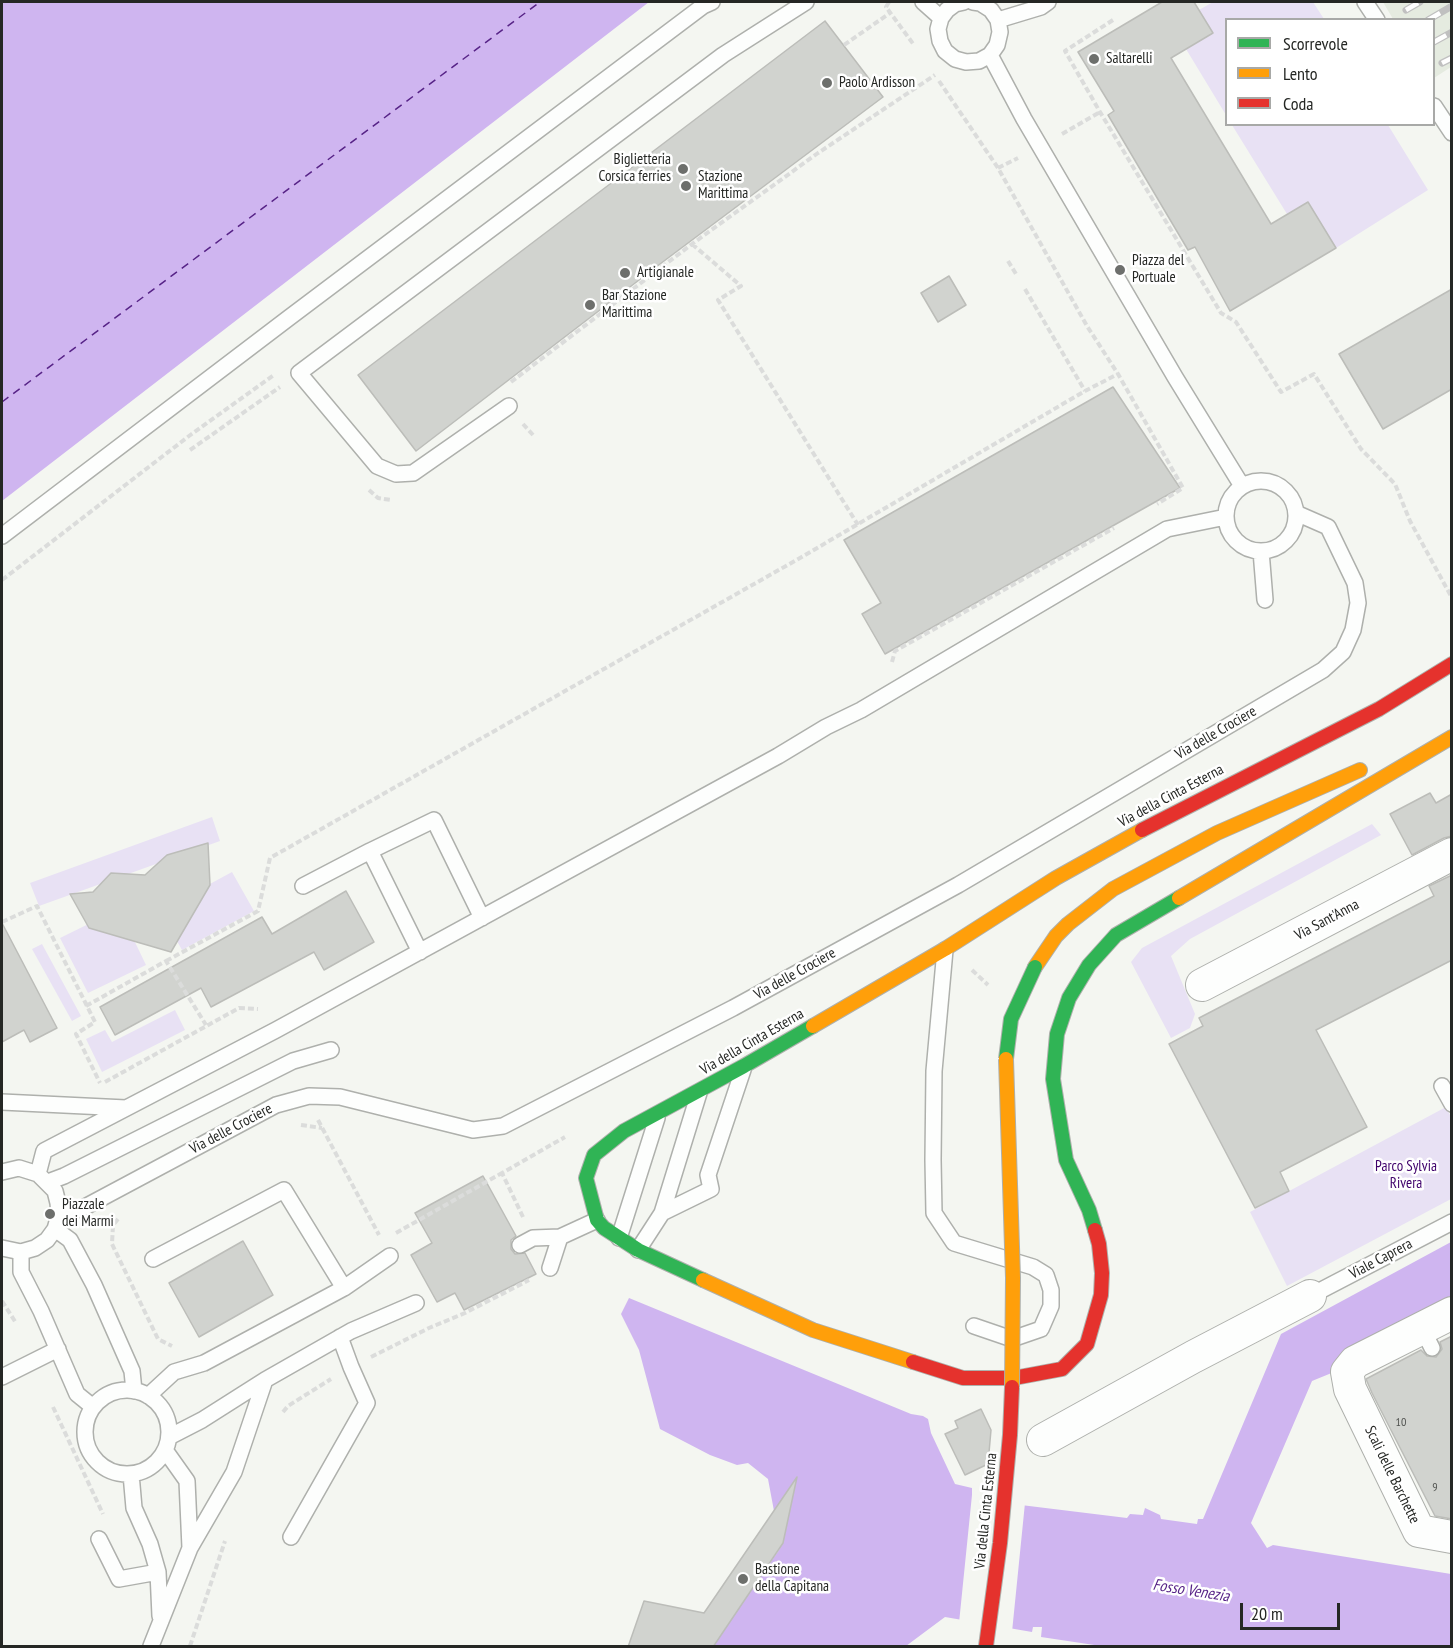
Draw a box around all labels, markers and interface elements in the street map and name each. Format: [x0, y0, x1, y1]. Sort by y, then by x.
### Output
legend [1225, 18, 1435, 126]
text: Scorrevole [1283, 32, 1348, 55]
place label: Saltarelli [1106, 50, 1153, 68]
marker: Saltarelli [1087, 52, 1101, 66]
text: Lento [1283, 62, 1318, 85]
place label: Paolo Ardisson [839, 74, 915, 92]
marker: Paolo Ardisson [820, 76, 834, 90]
text: Coda [1283, 92, 1314, 115]
place label: Biglietteria Corsica ferries [598, 151, 671, 186]
marker: Biglietteria Corsica ferries [676, 162, 690, 176]
place label: Stazione Marittima [698, 168, 748, 203]
marker: Stazione Marittima [679, 179, 693, 193]
place label: Piazza del Portuale [1132, 252, 1184, 287]
marker: Piazza del Portuale [1113, 263, 1127, 277]
place label: Artigianale [637, 264, 694, 282]
marker: Artigianale [618, 266, 632, 280]
place label: Bar Stazione Marittima [602, 287, 667, 322]
marker: Bar Stazione Marittima [583, 298, 597, 312]
street label: Via delle Crociere [1172, 703, 1260, 763]
street label: Via della Cinta Esterna [1115, 761, 1227, 831]
street label: Via Sant'Anna [1292, 896, 1362, 944]
street label: Via delle Crociere [751, 944, 839, 1004]
street label: Via della Cinta Esterna [697, 1005, 807, 1079]
street label: Via delle Crociere [187, 1100, 275, 1158]
park label: Parco Sylvia Rivera [1375, 1158, 1437, 1193]
place label: Piazzale dei Marmi [62, 1196, 114, 1231]
marker: Piazzale dei Marmi [43, 1207, 57, 1221]
street label: Viale Caprera [1346, 1235, 1416, 1283]
house number: 10 [1396, 1416, 1406, 1430]
street label: Scali delle Barchette [1361, 1423, 1423, 1527]
street label: Via della Cinta Esterna [971, 1452, 1001, 1570]
house number: 9 [1432, 1481, 1438, 1495]
place label: Bastione della Capitana [755, 1561, 829, 1596]
marker: Bastione della Capitana [736, 1572, 750, 1586]
water label: Fosso Venezia [1151, 1575, 1231, 1607]
scale bar [1243, 1591, 1344, 1629]
text: 20 m [1251, 1602, 1283, 1625]

